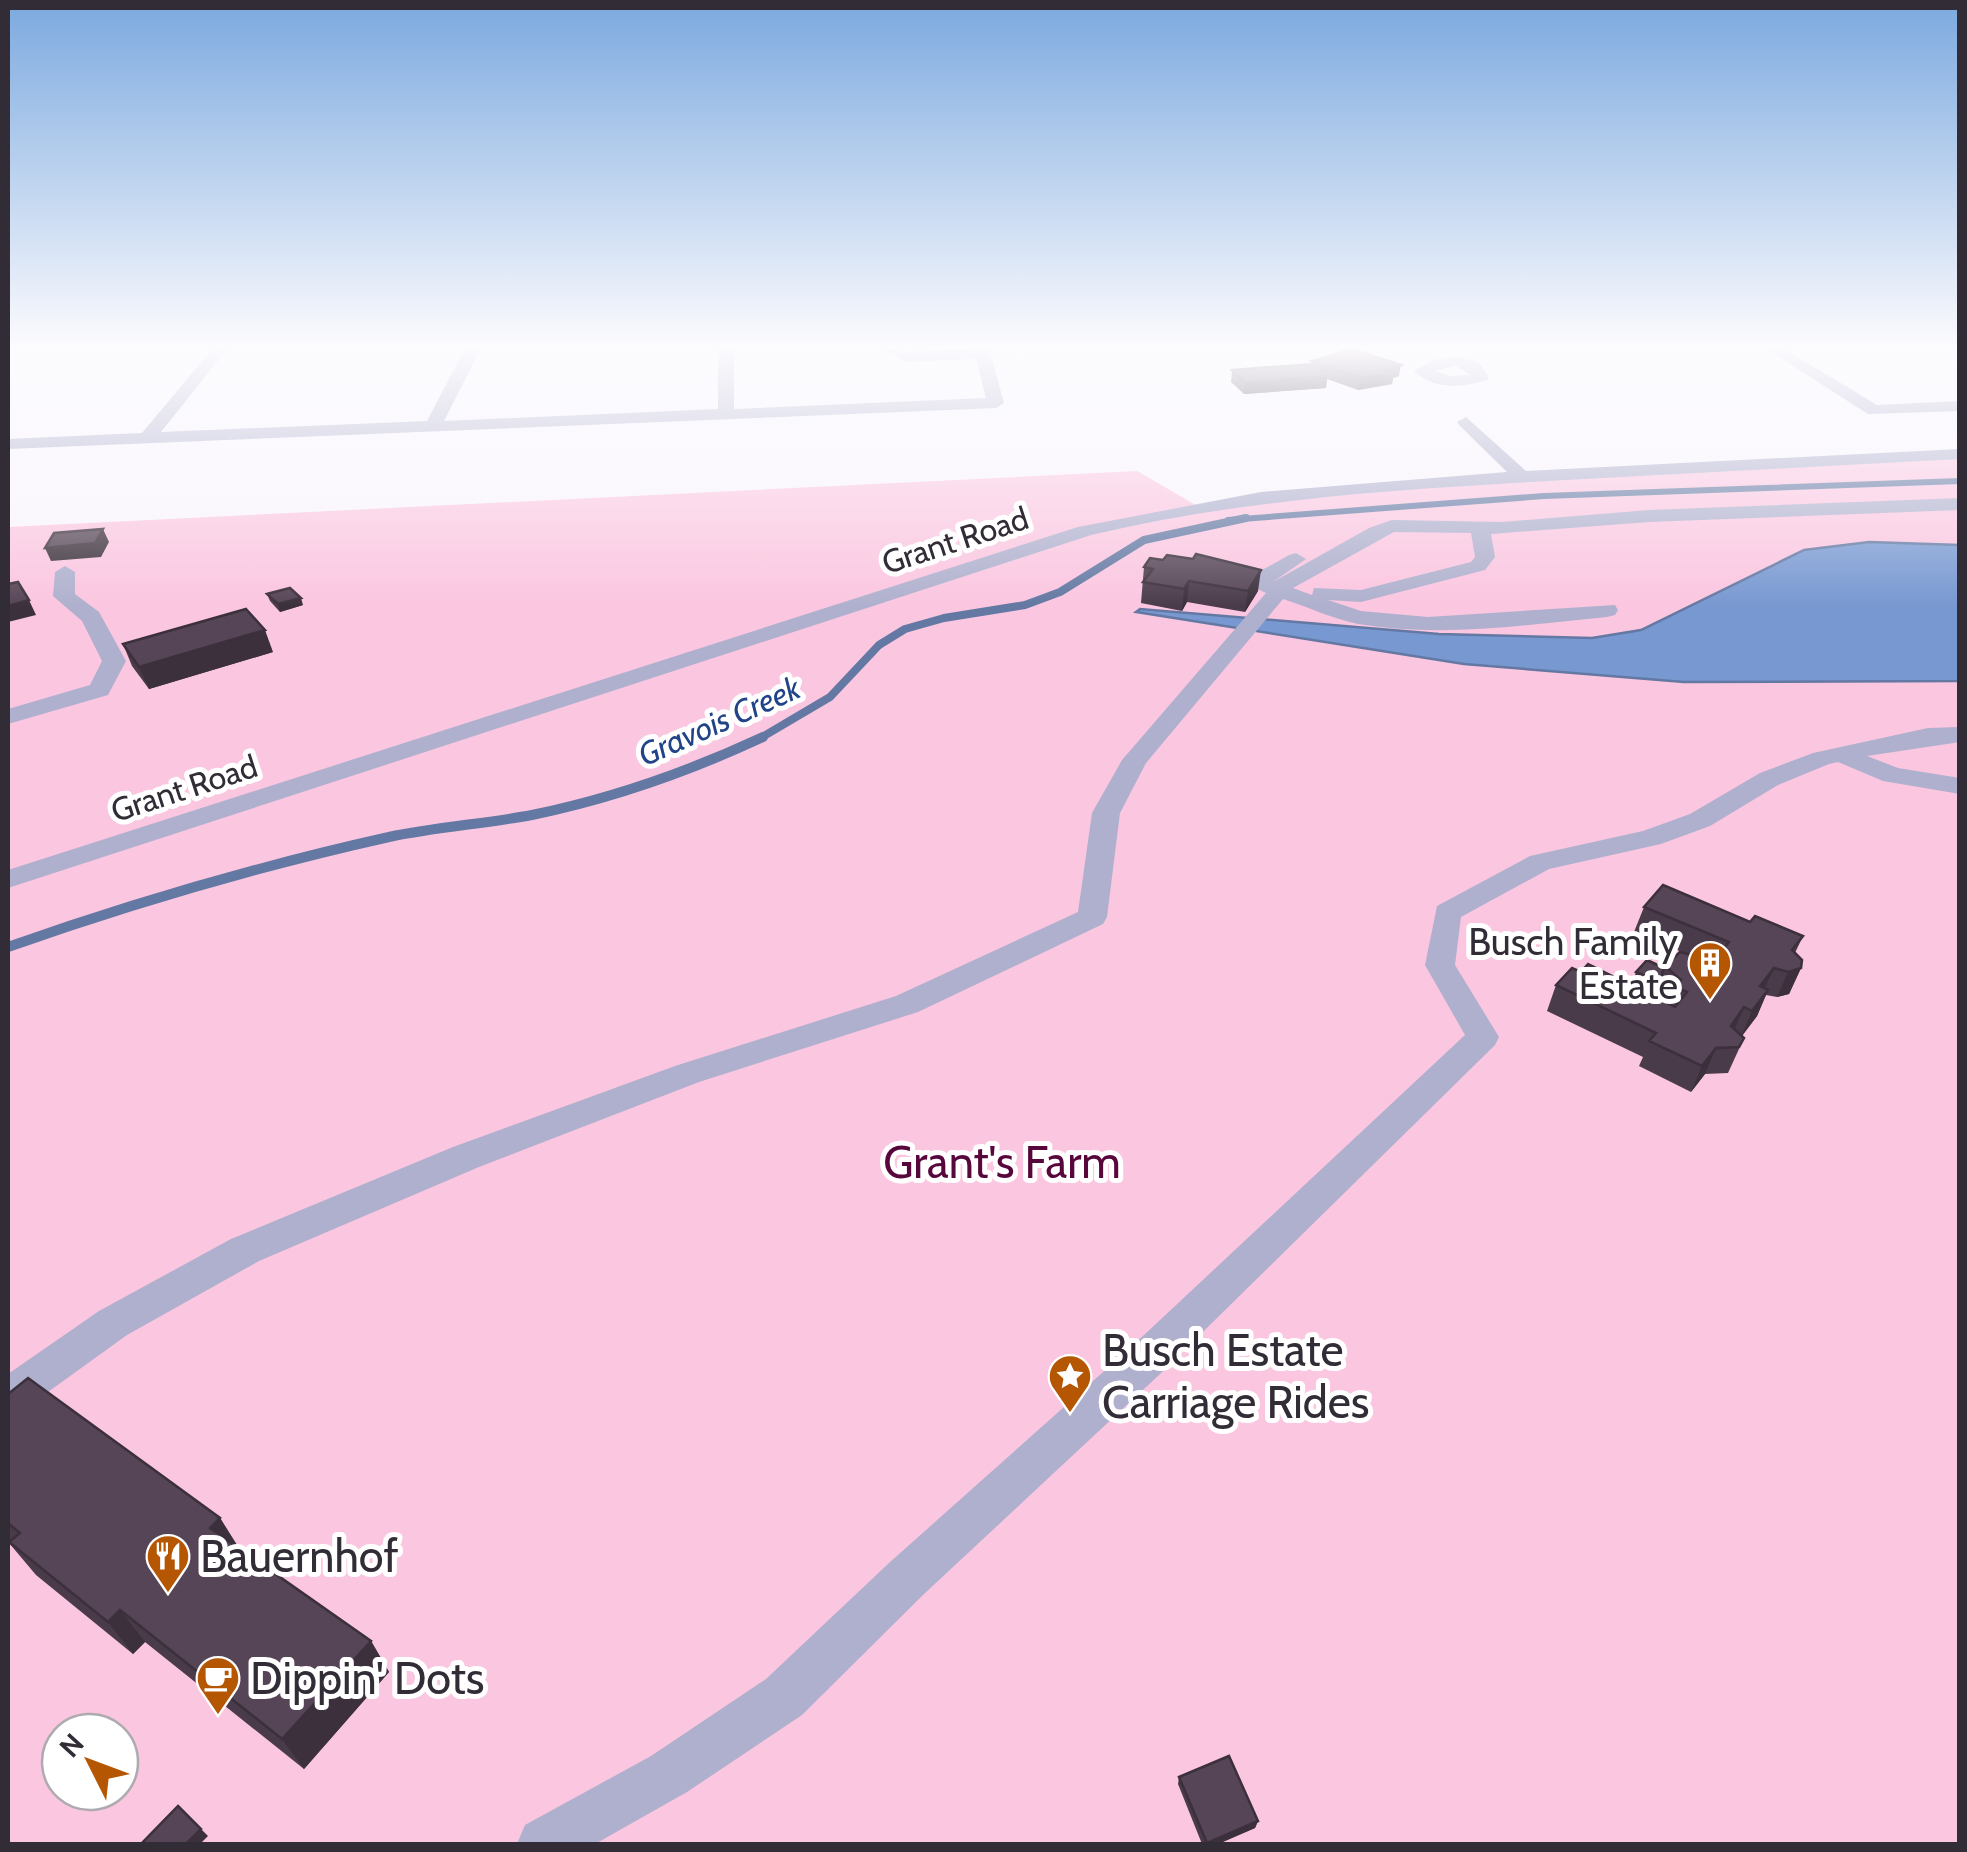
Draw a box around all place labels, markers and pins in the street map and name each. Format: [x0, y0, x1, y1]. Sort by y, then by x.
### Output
place label: Busch Family Estate [1468, 918, 1678, 1009]
building icon: Busch Family Estate [1687, 940, 1733, 1001]
place label: Busch Estate Carriage Rides [1102, 1323, 1369, 1429]
place icon: Busch Estate Carriage Rides [1047, 1353, 1093, 1414]
place label: Bauernhof [200, 1529, 398, 1583]
restaurant icon: Bauernhof [145, 1533, 191, 1594]
place label: Dippin' Dots [250, 1651, 485, 1705]
cafe icon: Dippin' Dots [195, 1655, 241, 1716]

